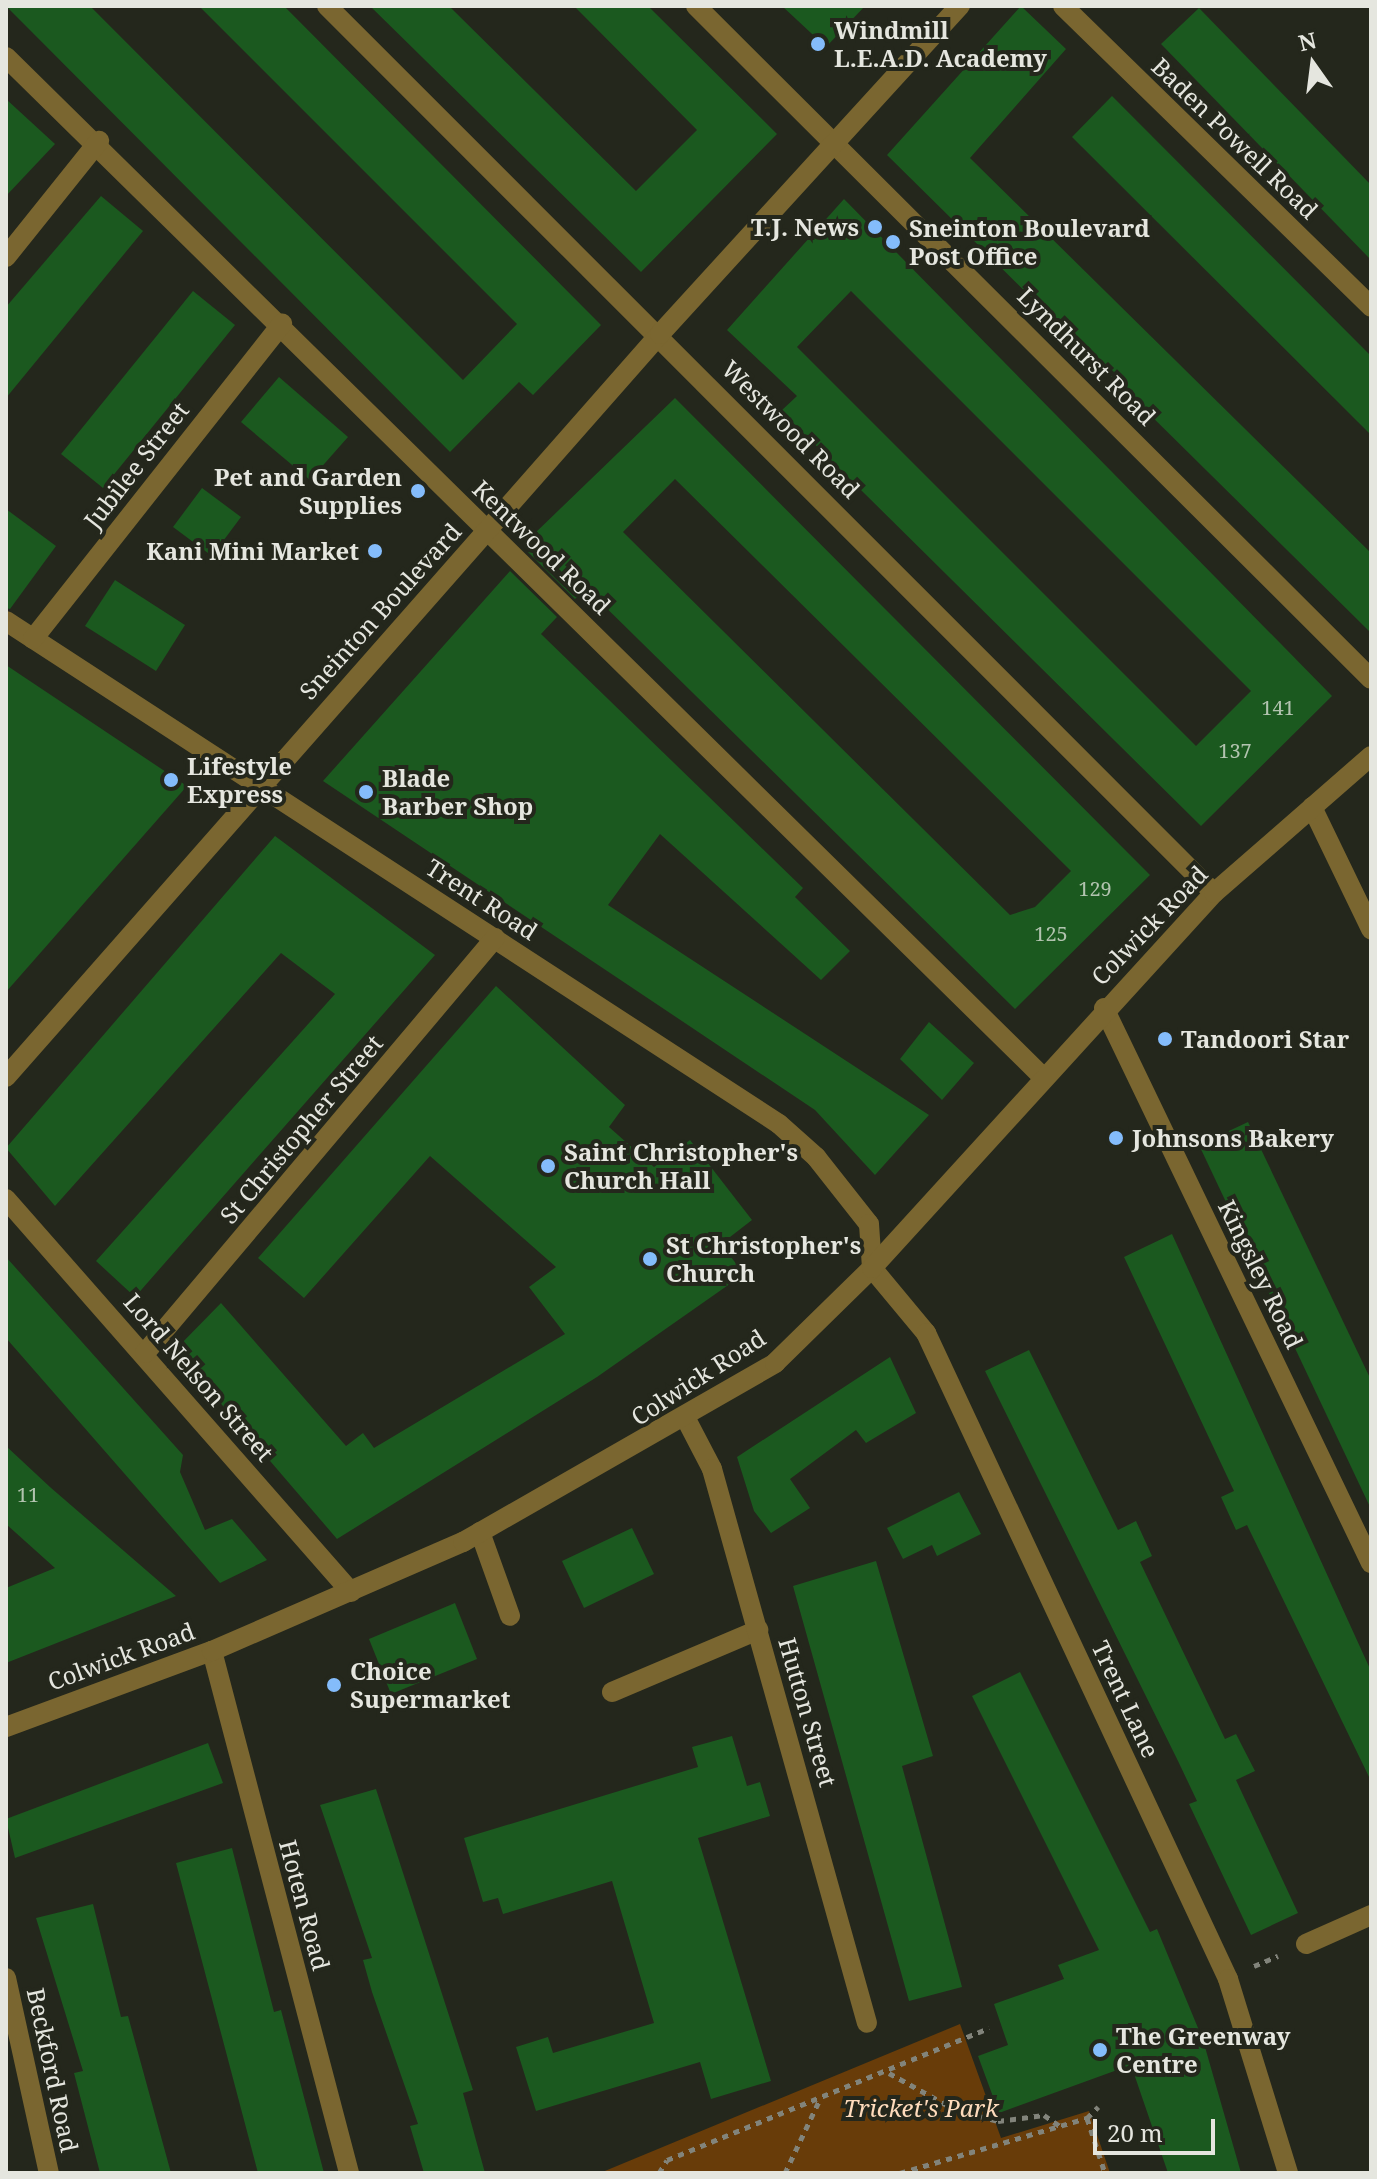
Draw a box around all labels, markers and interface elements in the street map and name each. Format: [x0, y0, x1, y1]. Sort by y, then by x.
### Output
place label: Windmill L.E.A.D. Academy [834, 16, 1047, 72]
north arrow [1273, 24, 1353, 104]
text: N [1295, 24, 1319, 57]
marker: Windmill L.E.A.D. Academy [809, 35, 827, 53]
street label: Baden Powell Road [1146, 51, 1324, 225]
place label: T.J. News [751, 213, 859, 241]
place label: Sneinton Boulevard Post Office [909, 214, 1150, 270]
marker: T.J. News [866, 218, 884, 236]
marker: Sneinton Boulevard Post Office [884, 233, 902, 251]
street label: Lyndhurst Road [1012, 281, 1162, 431]
street label: Westwood Road [716, 354, 866, 504]
street label: Jubilee Street [78, 396, 194, 534]
place label: Pet and Garden Supplies [214, 463, 402, 519]
street label: Kentwood Road [467, 474, 617, 620]
marker: Pet and Garden Supplies [409, 482, 427, 500]
street label: Sneinton Boulevard [293, 517, 467, 705]
place label: Kani Mini Market [146, 537, 359, 565]
marker: Kani Mini Market [366, 542, 384, 560]
house number: 141 [1261, 695, 1295, 719]
house number: 137 [1218, 738, 1252, 762]
place label: Lifestyle Express [187, 752, 292, 808]
place label: Blade Barber Shop [382, 764, 533, 820]
marker: Lifestyle Express [162, 771, 180, 789]
marker: Blade Barber Shop [357, 783, 375, 801]
street label: Trent Road [421, 852, 543, 946]
street label: Colwick Road [1085, 859, 1213, 991]
house number: 129 [1078, 876, 1112, 900]
house number: 125 [1034, 921, 1068, 945]
place label: Tandoori Star [1181, 1025, 1349, 1053]
street label: St Christopher Street [214, 1029, 388, 1229]
marker: Tandoori Star [1156, 1030, 1174, 1048]
place label: Johnsons Bakery [1132, 1124, 1334, 1152]
marker: Johnsons Bakery [1107, 1129, 1125, 1147]
place label: Saint Christopher's Church Hall [564, 1138, 798, 1194]
marker: Saint Christopher's Church Hall [539, 1157, 557, 1175]
street label: Kingsley Road [1213, 1195, 1309, 1353]
place label: St Christopher's Church [666, 1231, 861, 1287]
marker: St Christopher's Church [641, 1250, 659, 1268]
street label: Lord Nelson Street [118, 1287, 280, 1467]
street label: Colwick Road [625, 1323, 771, 1431]
house number: 11 [17, 1482, 39, 1506]
street label: Colwick Road [44, 1616, 198, 1696]
street label: Hutton Street [773, 1634, 843, 1790]
street label: Trent Lane [1086, 1636, 1166, 1762]
place label: Choice Supermarket [350, 1657, 511, 1713]
marker: Choice Supermarket [325, 1676, 343, 1694]
street label: Hoten Road [274, 1837, 336, 1973]
street label: Beckford Road [22, 1985, 84, 2155]
place label: The Greenway Centre [1116, 2022, 1291, 2078]
marker: The Greenway Centre [1091, 2041, 1109, 2059]
park label: Tricket's Park [843, 2094, 999, 2122]
scale bar [1097, 2103, 1219, 2153]
text: 20 m [1107, 2116, 1163, 2149]

